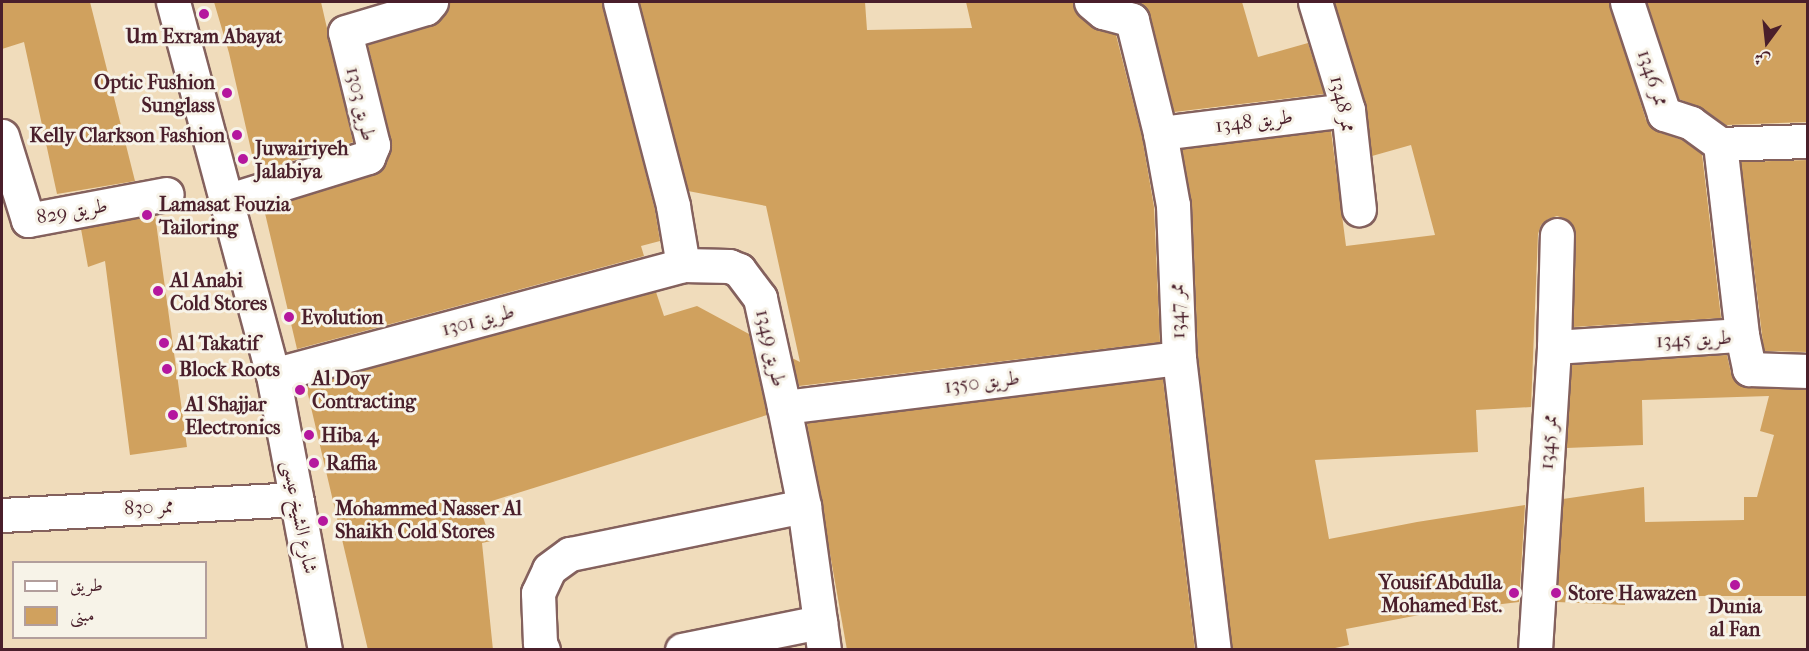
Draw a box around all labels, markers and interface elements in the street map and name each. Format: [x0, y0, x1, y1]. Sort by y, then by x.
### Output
marker: Um Exram Abayat [197, 7, 211, 21]
north arrow [1737, 12, 1797, 72]
place label: Um Exram Abayat [126, 24, 282, 48]
street label: ممر 1346 [1632, 47, 1674, 109]
text: ش [1752, 49, 1772, 71]
street label: طريق 1303 [341, 65, 381, 143]
place label: Optic Fushion Sunglass [94, 70, 215, 117]
street label: ممر 1348 [1325, 73, 1361, 135]
marker: Optic Fushion Sunglass [220, 86, 234, 100]
street label: طريق 1348 [1214, 104, 1294, 138]
place label: Kelly Clarkson Fashion [30, 123, 225, 147]
marker: Kelly Clarkson Fashion [230, 128, 244, 142]
place label: Juwairiyeh Jalabiya [255, 136, 349, 183]
marker: Juwairiyeh Jalabiya [236, 152, 250, 166]
place label: Lamasat Fouzia Tailoring [159, 192, 290, 239]
street label: طريق 829 [35, 193, 109, 229]
marker: Lamasat Fouzia Tailoring [140, 208, 154, 222]
place label: Al Anabi Cold Stores [170, 268, 267, 315]
street label: ممر 1347 [1164, 282, 1190, 340]
marker: Al Anabi Cold Stores [151, 284, 165, 298]
street label: طريق 1301 [439, 299, 517, 341]
place label: Evolution [301, 305, 384, 329]
street label: طريق 1349 [750, 307, 792, 389]
marker: Evolution [282, 310, 296, 324]
street label: طريق 1345 [1655, 325, 1733, 353]
place label: Al Takatif [176, 331, 259, 355]
marker: Al Takatif [157, 336, 171, 350]
place label: Block Roots [179, 357, 280, 381]
marker: Block Roots [160, 362, 174, 376]
street label: طريق 1350 [943, 365, 1021, 399]
place label: Al Doy Contracting [312, 366, 416, 413]
marker: Al Doy Contracting [293, 383, 307, 397]
place label: Al Shajjar Electronics [185, 392, 280, 439]
marker: Al Shajjar Electronics [166, 408, 180, 422]
street label: ممر 1345 [1534, 413, 1562, 471]
place label: Hiba 4 [321, 423, 378, 447]
marker: Hiba 4 [302, 428, 316, 442]
place label: Raffia [326, 451, 377, 475]
marker: Raffia [307, 456, 321, 470]
street label: شارع الشيخ عيسى [277, 458, 323, 576]
street label: ممر 830 [124, 494, 174, 520]
place label: Mohammed Nasser Al Shaikh Cold Stores [335, 497, 522, 544]
marker: Mohammed Nasser Al Shaikh Cold Stores [316, 514, 330, 528]
legend [12, 561, 207, 639]
place label: Yousif Abdulla Mohamed Est. [1379, 570, 1502, 617]
text: طريق [70, 575, 103, 596]
marker: Dunia al Fan [1728, 578, 1742, 592]
place label: Store Hawazen [1568, 581, 1697, 605]
marker: Yousif Abdulla Mohamed Est. [1507, 586, 1521, 600]
marker: Store Hawazen [1549, 586, 1563, 600]
place label: Dunia al Fan [1708, 594, 1762, 641]
text: مبنى [70, 605, 95, 626]

